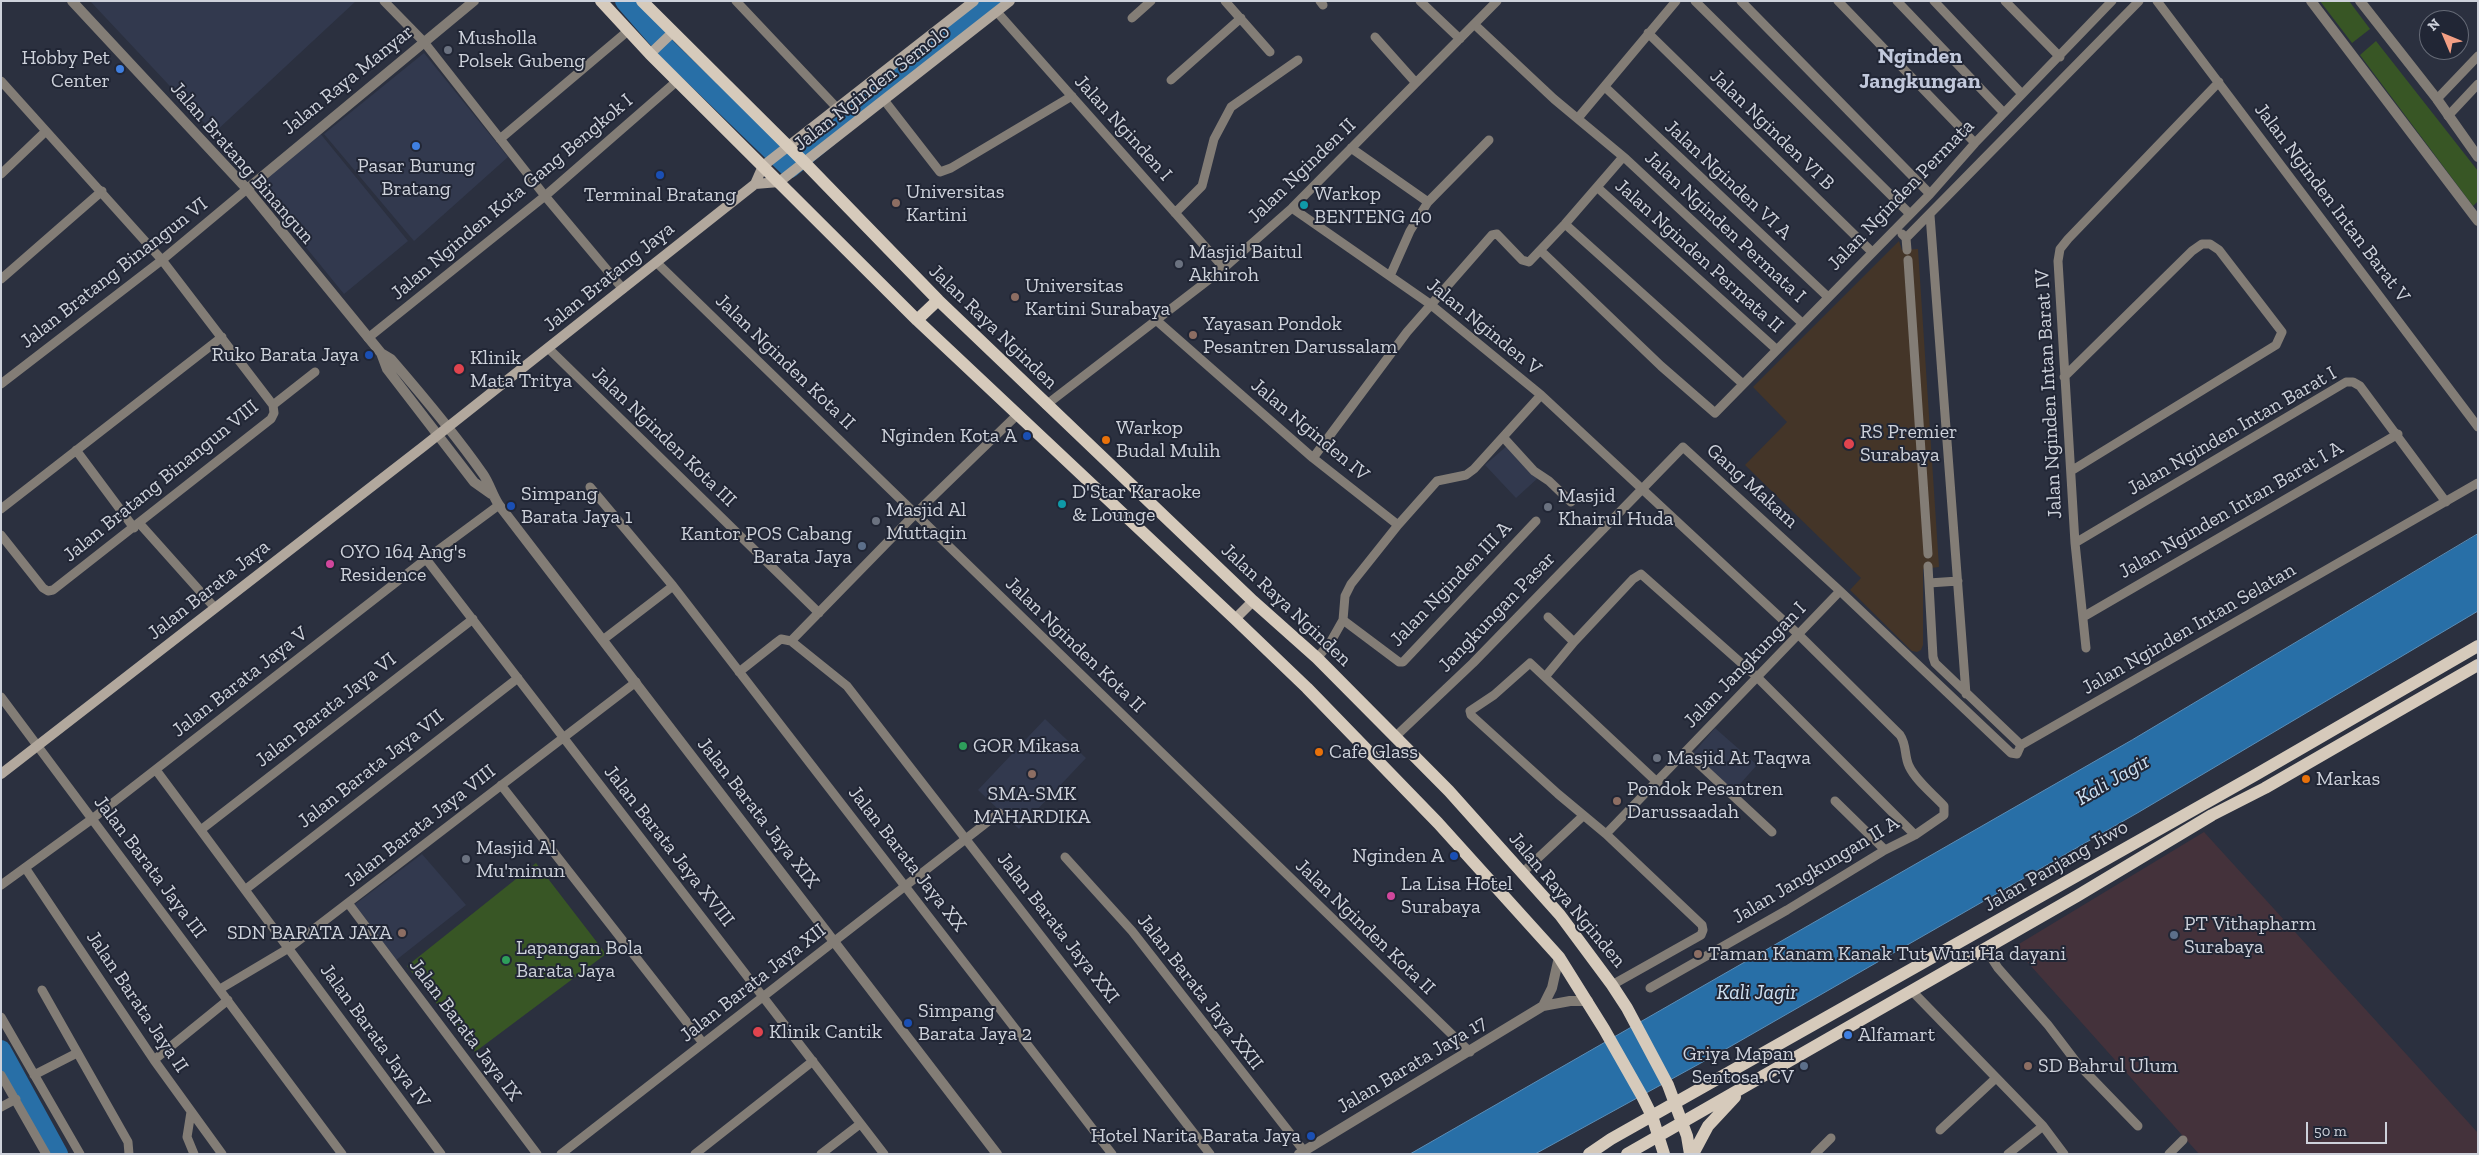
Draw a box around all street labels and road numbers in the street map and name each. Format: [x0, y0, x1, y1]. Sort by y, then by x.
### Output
street label: Jalan Raya Manyar [278, 20, 418, 140]
street label: Jalan Nginden Semolo [789, 20, 955, 156]
street label: Jalan Nginden VI B [1705, 64, 1839, 196]
street label: Jalan Nginden I [1069, 70, 1177, 186]
street label: Jalan Bratang Binangun [165, 77, 319, 249]
street label: Jalan Nginden Kota Gang Bengkok I [386, 89, 638, 305]
street label: Jalan Nginden Intan Barat V [2249, 98, 2415, 308]
street label: Jalan Nginden II [1243, 113, 1361, 229]
street label: Jalan Nginden Permata [1823, 114, 1979, 276]
street label: Jalan Nginden VI A [1660, 115, 1796, 245]
street label: Jalan Nginden Permata I [1639, 146, 1811, 308]
street label: Jalan Nginden Permata II [1610, 174, 1788, 338]
street label: Jalan Bratang Binangun VI [16, 192, 212, 354]
street label: Jalan Bratang Jaya [539, 217, 679, 337]
street label: Jalan Raya Nginden [924, 260, 1062, 394]
street label: Jalan Nginden Intan Barat IV [2030, 269, 2068, 519]
street label: Jalan Nginden V [1422, 273, 1546, 381]
street label: Jalan Nginden Kota II [710, 289, 860, 435]
street label: Jalan Nginden Intan Barat I [2123, 361, 2341, 501]
street label: Jalan Nginden Kota III [587, 362, 741, 512]
street label: Jalan Nginden IV [1246, 373, 1374, 487]
street label: Jalan Bratang Binangun VIII [59, 395, 263, 567]
street label: Jalan Nginden Intan Barat I A [2115, 436, 2347, 584]
street label: Gang Makam [1701, 439, 1803, 533]
street label: Jalan Nginden III A [1385, 516, 1517, 652]
street label: Jalan Barata Jaya [143, 535, 275, 645]
street label: Jalan Raya Nginden [1216, 538, 1356, 672]
street label: Jangkungan Pasar [1433, 547, 1561, 677]
street label: Jalan Nginden Intan Selatan [2078, 558, 2300, 700]
street label: Jalan Nginden Kota II [1000, 572, 1150, 718]
street label: Jalan Jangkungan I [1679, 597, 1811, 733]
street label: Jalan Barata Jaya V [167, 621, 313, 743]
street label: Jalan Barata Jaya VI [251, 648, 401, 772]
street label: Jalan Barata Jaya VII [293, 705, 449, 833]
street label: Jalan Barata Jaya XIX [692, 733, 824, 893]
street label: Jalan Barata Jaya VIII [340, 760, 500, 892]
street label: Jalan Barata Jaya XVIII [599, 761, 739, 931]
street label: Jalan Barata Jaya XX [843, 781, 971, 937]
street label: Jalan Barata Jaya III [89, 791, 211, 943]
street label: Jalan Jangkungan II A [1728, 811, 1904, 929]
street label: Jalan Panjang Jiwo [1979, 815, 2133, 917]
street label: Jalan Raya Nginden [1503, 827, 1631, 973]
street label: Jalan Barata Jaya XXI [992, 848, 1124, 1008]
street label: Jalan Nginden Kota II [1290, 854, 1440, 1000]
street label: Jalan Barata Jaya XXII [1132, 909, 1268, 1075]
street label: Jalan Barata Jaya XII [675, 919, 831, 1047]
street label: Jalan Barata Jaya II [81, 927, 193, 1077]
street label: Jalan Barata Jaya IX [404, 954, 526, 1106]
street label: Jalan Barata Jaya IV [315, 959, 435, 1113]
street label: Jalan Barata Jaya 17 [1333, 1011, 1491, 1119]

